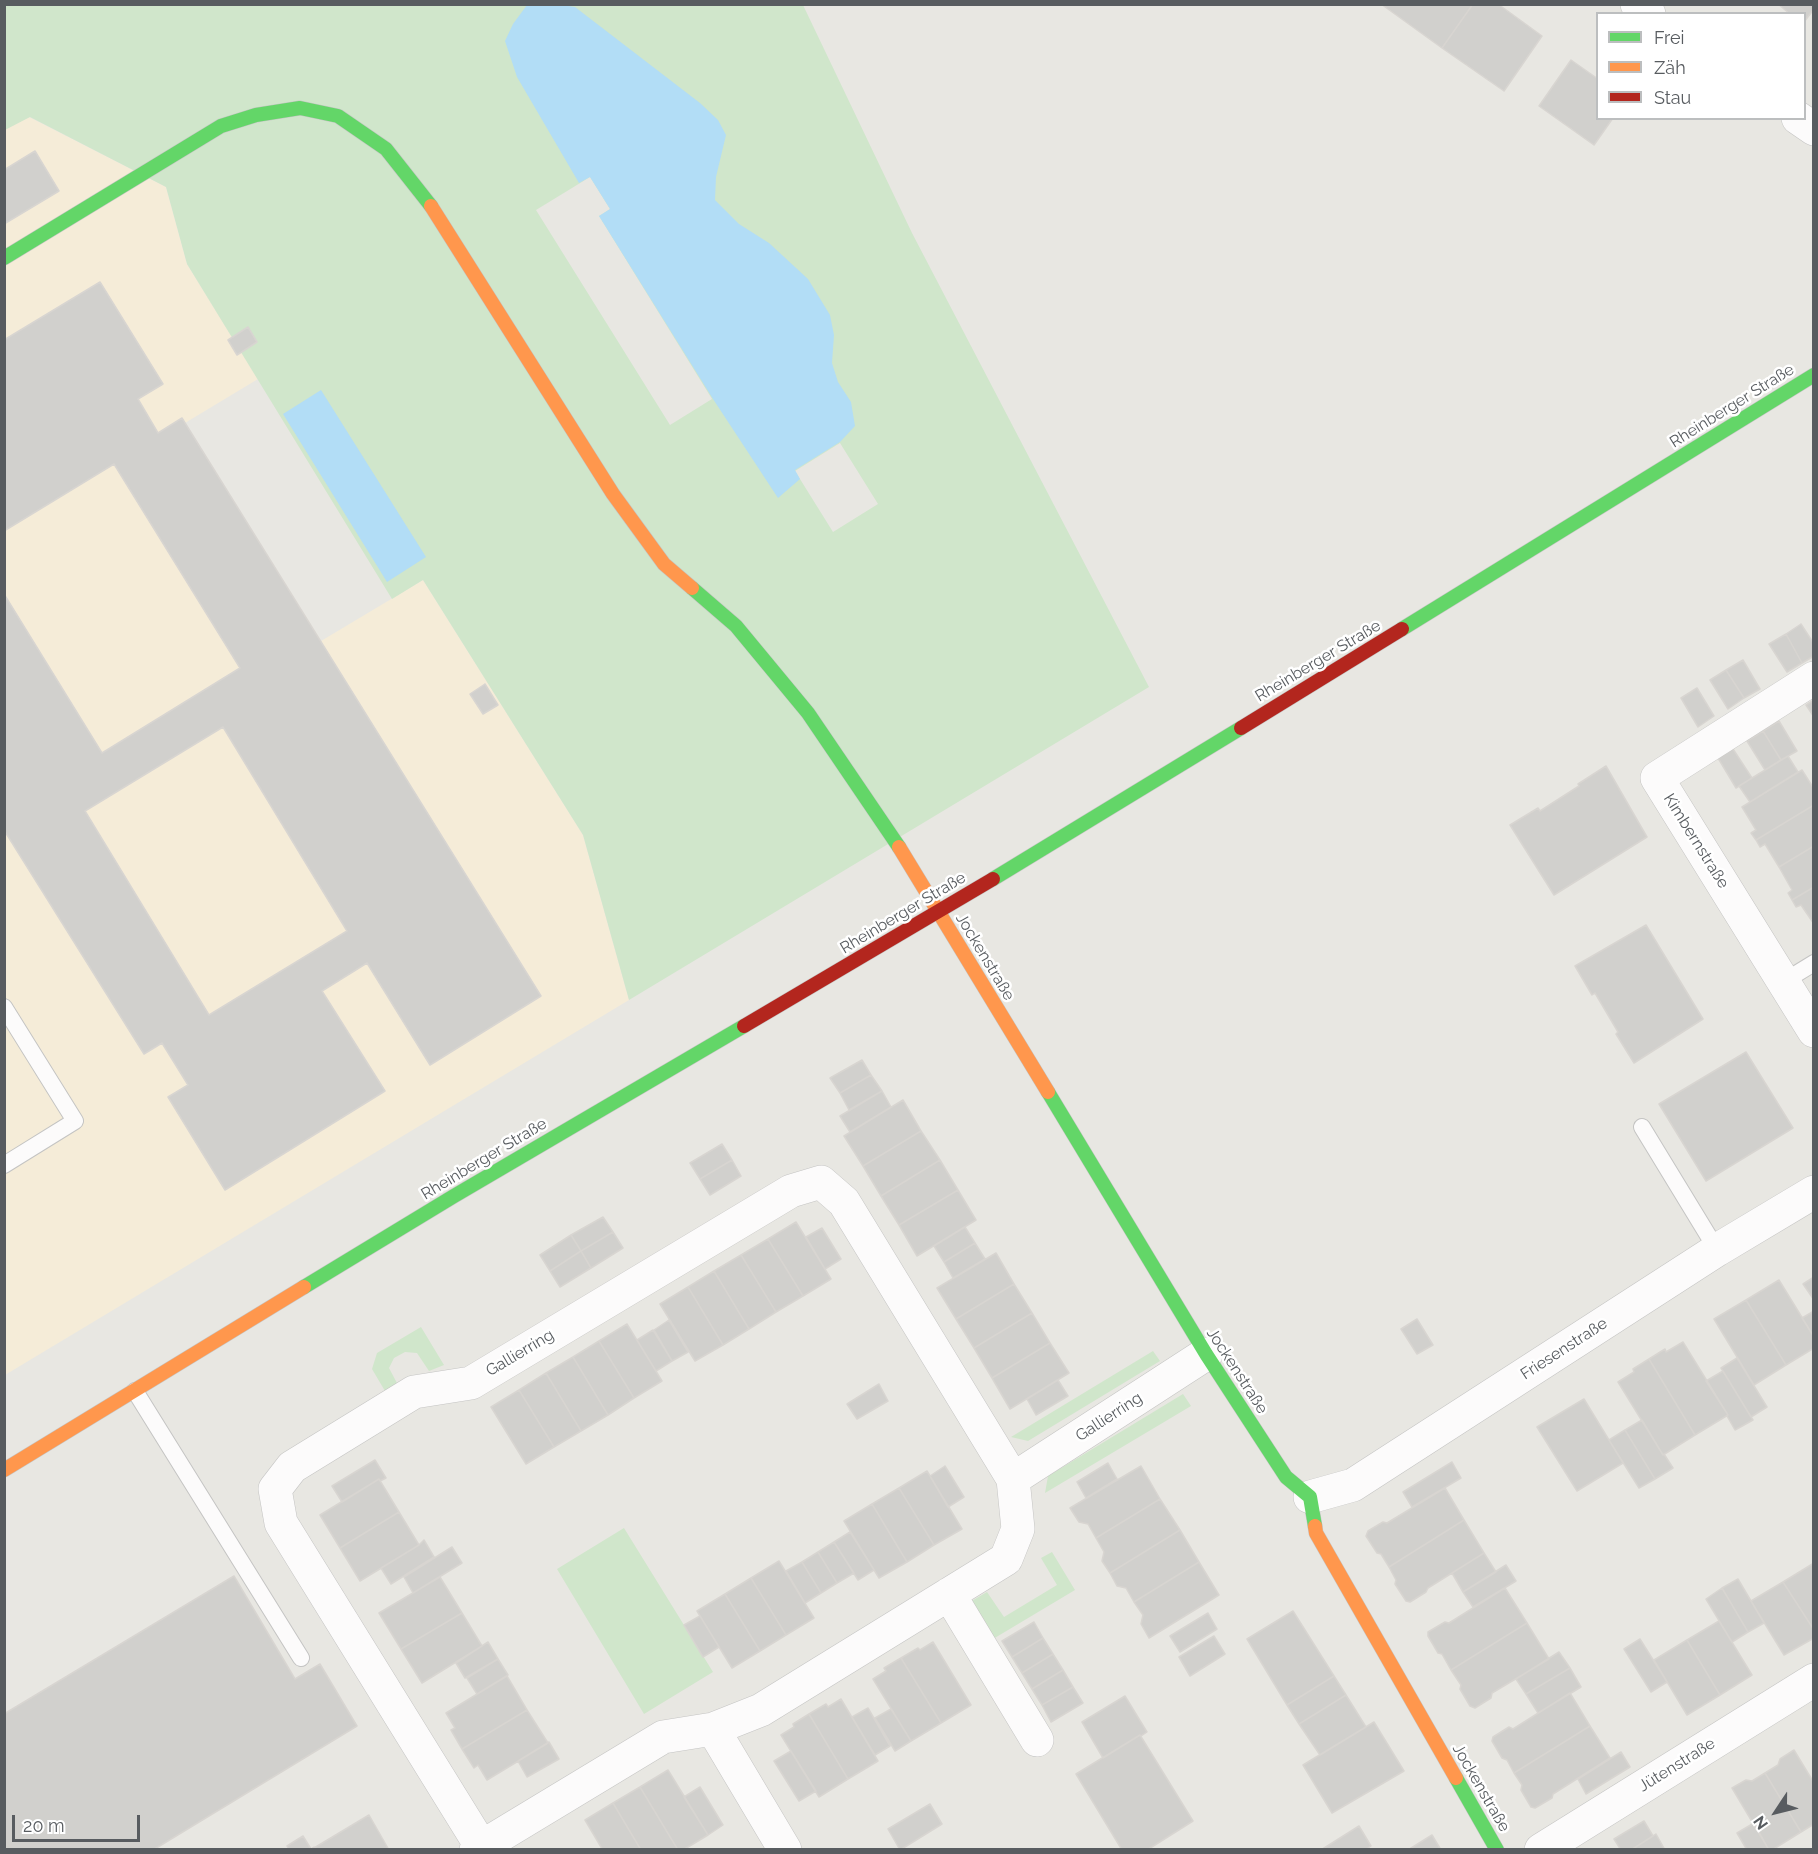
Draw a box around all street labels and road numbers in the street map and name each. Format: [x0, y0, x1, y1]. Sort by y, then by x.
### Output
street label: Rheinberger Straße [1666, 360, 1798, 452]
street label: Rheinberger Straße [1252, 616, 1384, 706]
street label: Kimbernstraße [1659, 790, 1733, 892]
street label: Rheinberger Straße [837, 868, 969, 958]
street label: Jockenstraße [951, 910, 1019, 1004]
street label: Rheinberger Straße [418, 1114, 550, 1204]
street label: Friesenstraße [1517, 1314, 1611, 1384]
street label: Gallierring [483, 1325, 557, 1381]
street label: Jockenstraße [1202, 1325, 1272, 1417]
street label: Gallierring [1072, 1388, 1146, 1446]
street label: Jütenstraße [1635, 1734, 1719, 1796]
street label: Jockenstraße [1448, 1741, 1514, 1835]

